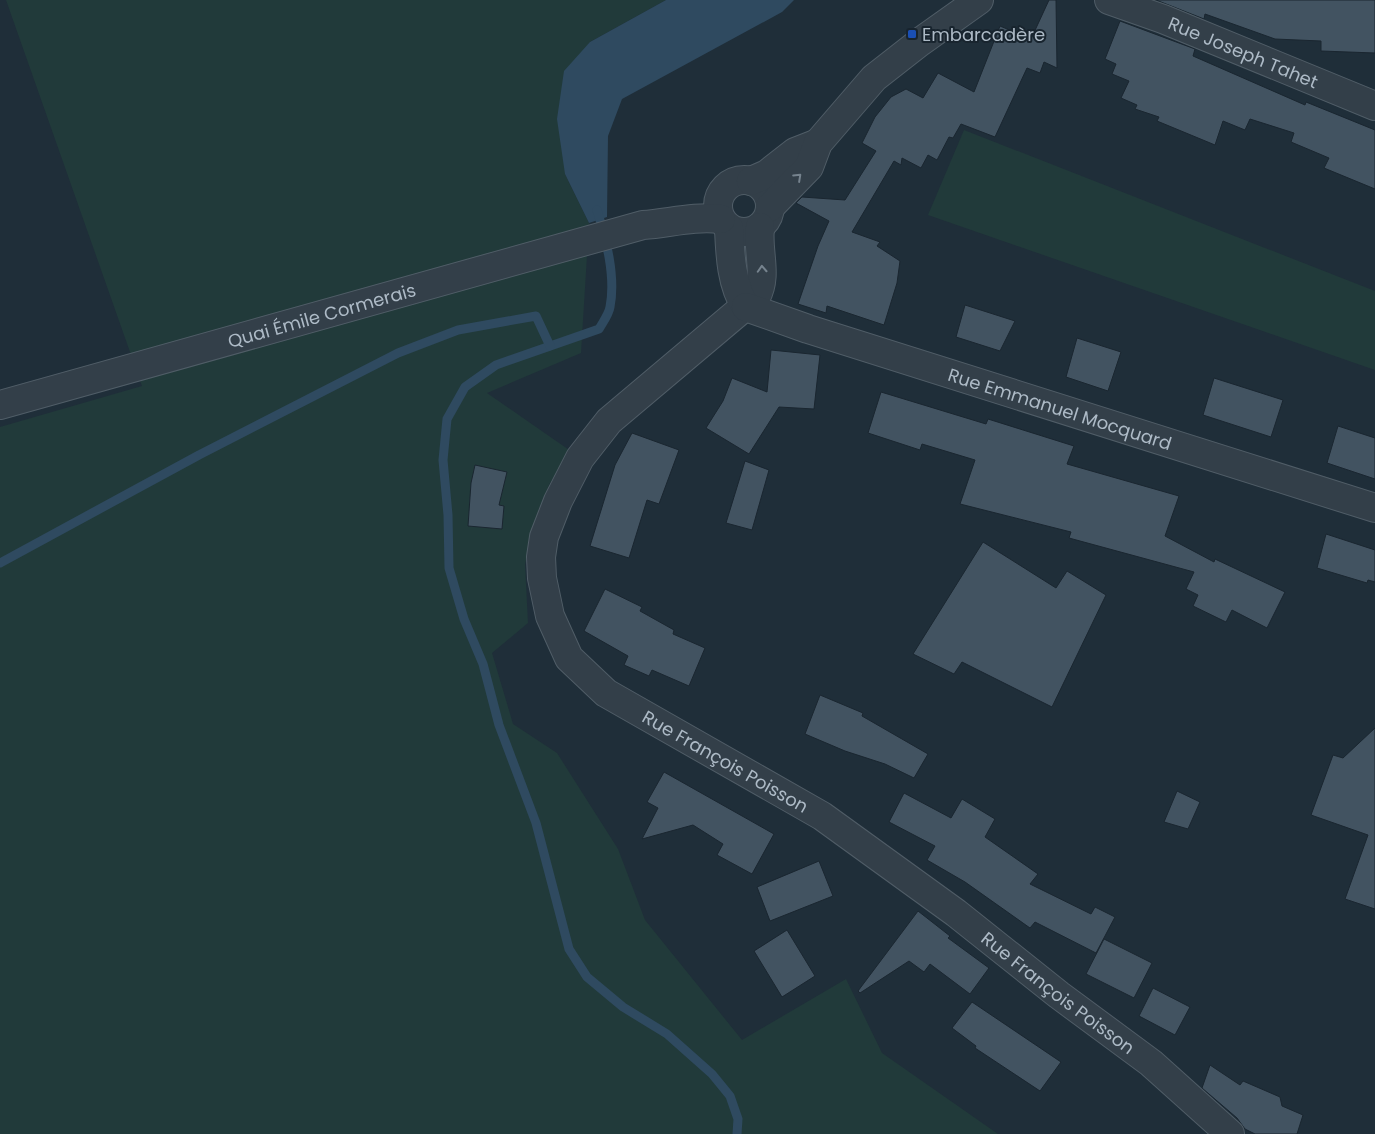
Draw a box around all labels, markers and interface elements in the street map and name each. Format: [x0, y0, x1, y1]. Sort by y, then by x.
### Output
street label: Rue Joseph Tahet [1165, 10, 1322, 94]
place label: Embarcadère [922, 22, 1045, 47]
marker: Embarcadère [906, 28, 918, 40]
one-way arrow [792, 174, 801, 183]
one-way arrow [756, 265, 767, 273]
street label: Quai Émile Cormerais [225, 277, 419, 353]
street label: Rue Emmanuel Mocquard [945, 362, 1175, 456]
street label: Rue François Poisson [638, 704, 813, 818]
street label: Rue François Poisson [976, 926, 1140, 1060]

